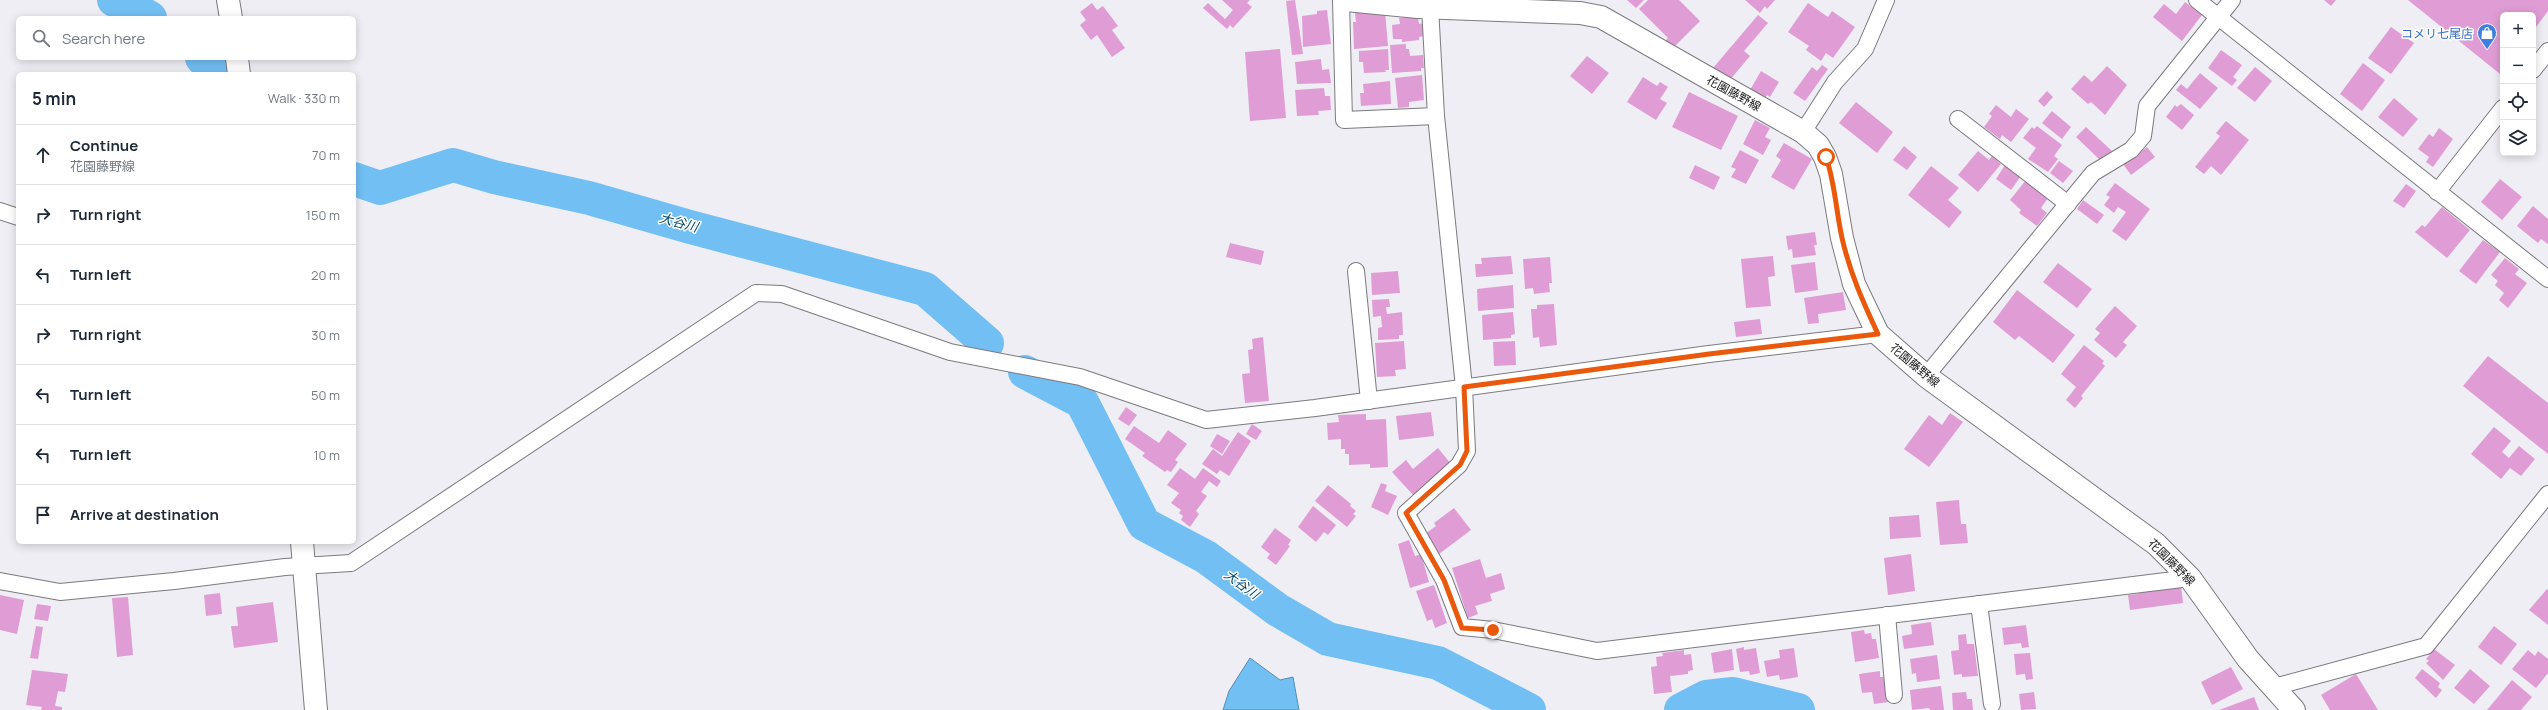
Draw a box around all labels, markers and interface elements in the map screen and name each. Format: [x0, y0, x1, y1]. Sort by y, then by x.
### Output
map controls [2500, 12, 2536, 156]
button: + [2500, 12, 2536, 48]
search box [16, 16, 356, 60]
shop icon: コメリ七尾店 [2476, 22, 2498, 50]
place label: コメリ七尾店 [2401, 25, 2473, 42]
icon: search [30, 27, 52, 49]
text: Search here [62, 28, 145, 49]
button: − [2500, 48, 2536, 84]
street label: 花園藤野線 [1704, 71, 1764, 115]
button: locate [2500, 84, 2536, 120]
text: 5 min [32, 87, 76, 110]
text: Walk · 330 m [268, 89, 340, 107]
button: layers [2500, 120, 2536, 156]
text: Continue [70, 135, 138, 156]
icon: ahead [32, 144, 54, 166]
text: 70 m [312, 146, 340, 164]
route start [1817, 148, 1835, 166]
text: 花園藤野線 [70, 157, 135, 175]
icon: right [32, 204, 54, 226]
text: Turn right [70, 204, 141, 225]
text: 150 m [306, 206, 340, 224]
water label: 大谷川 [658, 208, 702, 236]
icon: left [32, 264, 54, 286]
text: Turn left [70, 264, 132, 285]
text: 20 m [311, 266, 340, 284]
icon: right [32, 324, 54, 346]
text: Turn right [70, 324, 141, 345]
text: 30 m [311, 326, 340, 344]
street label: 花園藤野線 [1887, 339, 1943, 391]
icon: left [32, 384, 54, 406]
text: Turn left [70, 384, 132, 405]
text: 50 m [311, 386, 340, 404]
icon: left [32, 444, 54, 466]
text: Turn left [70, 444, 132, 465]
text: 10 m [313, 446, 340, 464]
icon: arrive [32, 504, 54, 526]
text: Arrive at destination [70, 504, 219, 525]
street label: 花園藤野線 [2145, 535, 2199, 589]
water label: 大谷川 [1221, 565, 1265, 604]
route end [1484, 621, 1502, 639]

